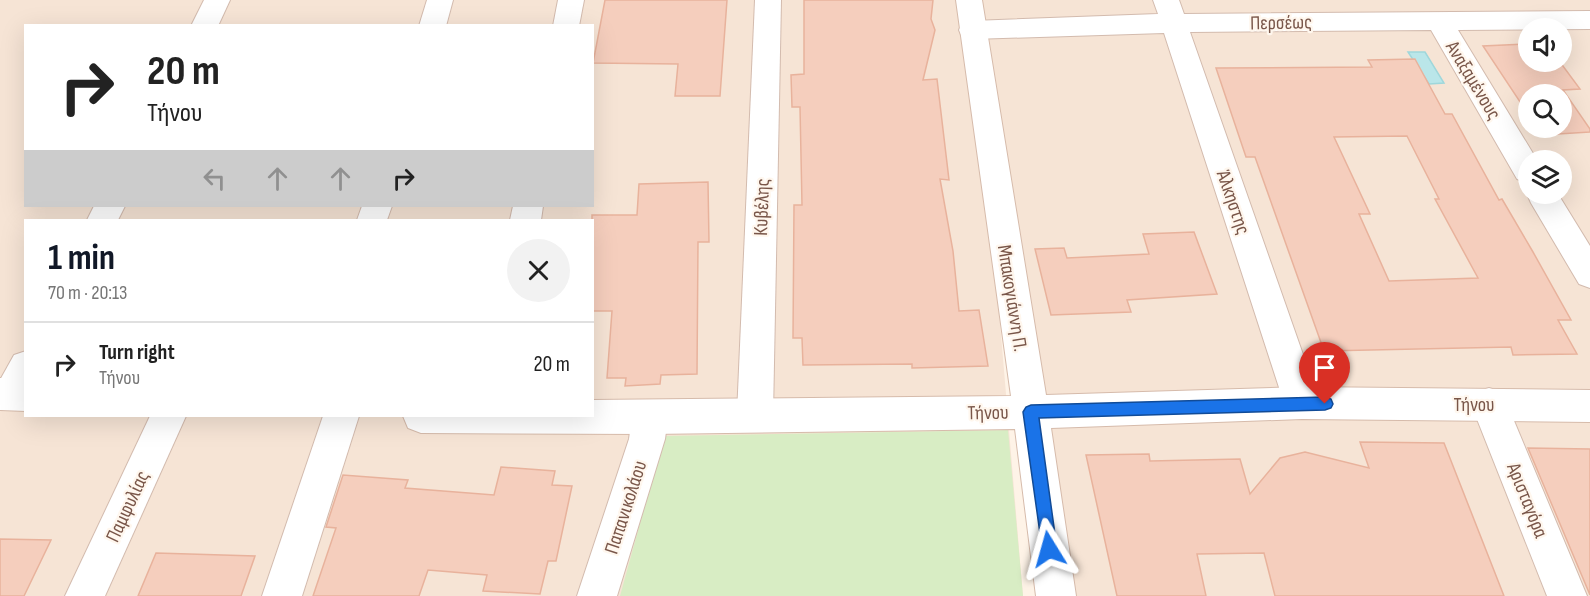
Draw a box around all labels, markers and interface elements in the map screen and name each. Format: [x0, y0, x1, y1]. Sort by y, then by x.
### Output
street label: Περσέως [1250, 10, 1312, 36]
map controls [1518, 18, 1572, 204]
button: sound [1518, 18, 1572, 72]
street label: Αναξαμένους [1440, 36, 1506, 125]
text: 20 m [147, 46, 220, 97]
icon: right [48, 48, 126, 126]
button: search [1518, 84, 1572, 138]
text: Τήνου [147, 97, 203, 129]
button: layers [1518, 150, 1572, 204]
icon: left [198, 162, 231, 195]
icon: ahead [261, 162, 294, 195]
icon: ahead [324, 162, 357, 195]
icon: right [387, 162, 420, 195]
street label: Άλκηστης [1211, 167, 1255, 238]
street label: Κυβέλης [749, 178, 775, 236]
text: 1 min [48, 237, 115, 280]
button: close [507, 239, 570, 302]
street label: Μπακογιάννη Π. [992, 243, 1032, 353]
text: 70 m · 20:13 [48, 281, 127, 305]
text: Turn right [99, 339, 175, 366]
pin [1299, 342, 1350, 404]
icon: right [48, 348, 81, 381]
text: 20 m [534, 351, 570, 378]
icon: arrive [1308, 351, 1341, 384]
text: Τήνου [99, 366, 140, 390]
street label: Τήνου [1453, 393, 1495, 417]
street label: Τήνου [967, 401, 1009, 425]
street label: Παπανικολάου [600, 458, 652, 557]
street label: Αρισταγόρα [1501, 459, 1553, 542]
street label: Παμφυλίας [101, 467, 155, 546]
position arrow [1017, 517, 1081, 581]

